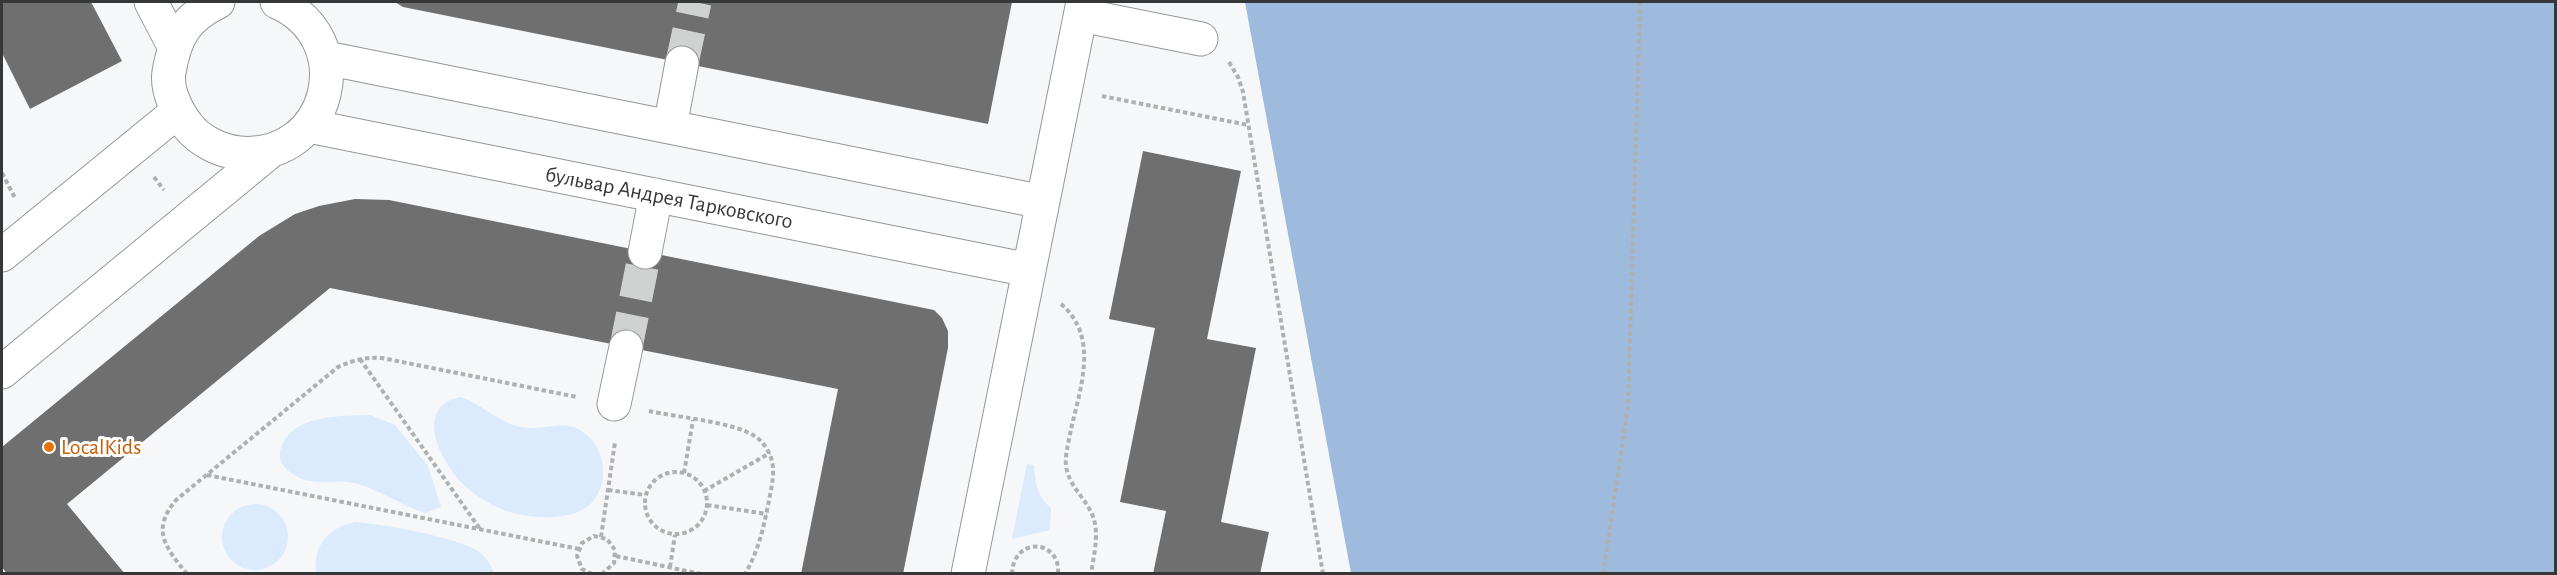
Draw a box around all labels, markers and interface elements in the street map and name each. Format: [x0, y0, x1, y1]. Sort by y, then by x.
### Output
street label: бульвар Андрея Тарковского [543, 161, 795, 235]
place label: LocalKids [61, 434, 141, 460]
marker: LocalKids [42, 440, 56, 454]

